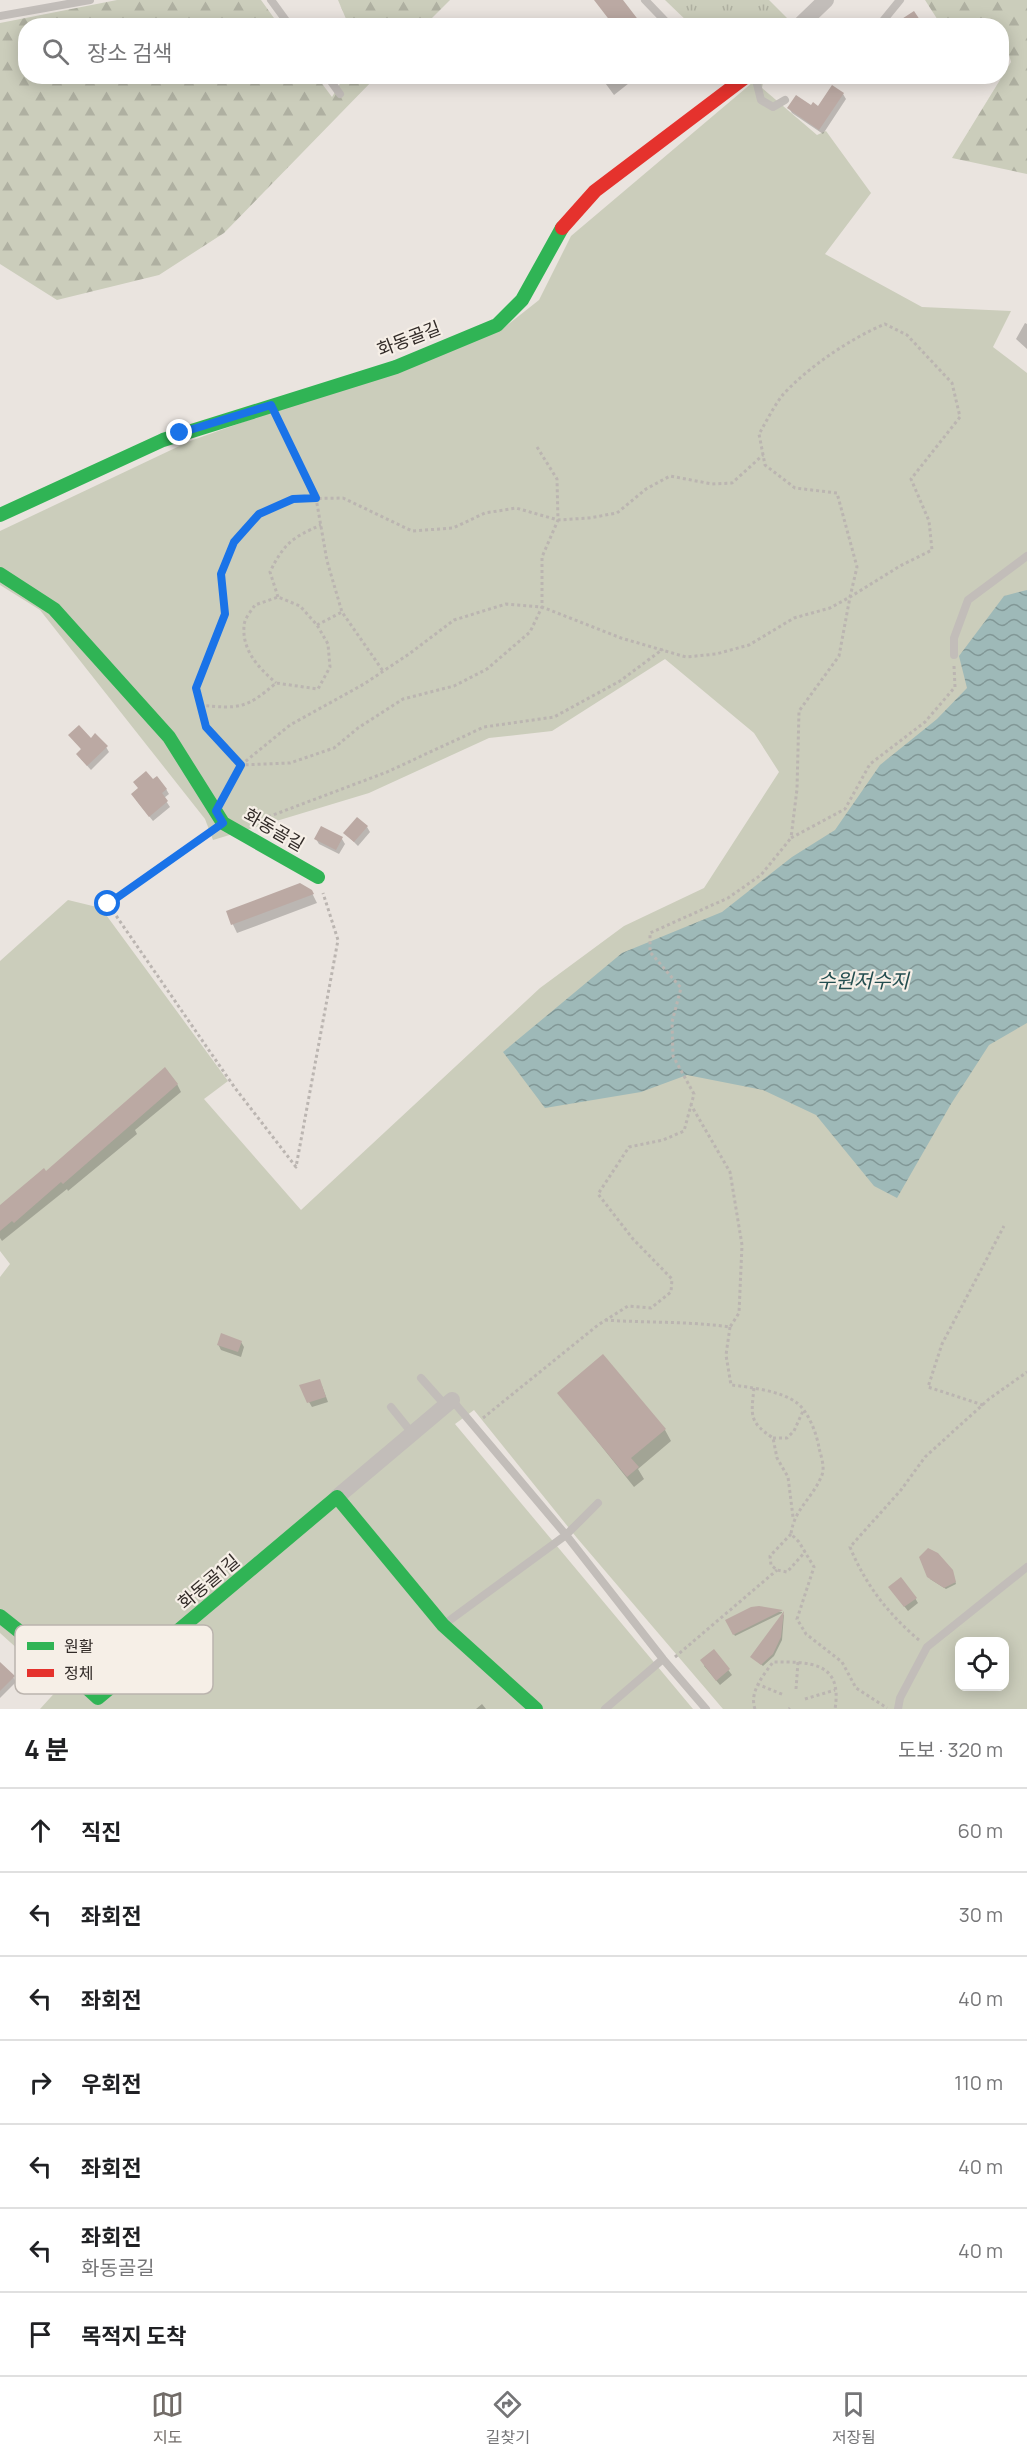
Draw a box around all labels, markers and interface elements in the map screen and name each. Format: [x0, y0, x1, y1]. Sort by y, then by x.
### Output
search box [18, 18, 1009, 84]
icon: search [39, 35, 72, 68]
text: 장소 검색 [87, 38, 172, 68]
street label: 화동골길 [373, 315, 444, 361]
route end [166, 419, 192, 445]
street label: 화동골길 [240, 802, 309, 856]
route start [94, 890, 120, 916]
water label: 수원저수지 [817, 967, 911, 994]
street label: 화동골1길 [173, 1548, 244, 1614]
legend [15, 1625, 213, 1694]
text: 원활 [64, 1635, 94, 1657]
map controls [955, 1637, 1009, 1691]
button: locate [955, 1637, 1009, 1691]
text: 정체 [64, 1662, 93, 1684]
text: 4 분 [24, 1731, 69, 1767]
text: 도보 · 320 m [898, 1736, 1003, 1763]
icon: ahead [24, 1814, 57, 1847]
text: 직진 [81, 1817, 121, 1847]
text: 60 m [957, 1817, 1003, 1844]
icon: left [24, 1898, 57, 1931]
text: 좌회전 [81, 1901, 142, 1931]
text: 30 m [959, 1901, 1003, 1928]
icon: left [24, 1982, 57, 2015]
text: 좌회전 [81, 1985, 142, 2015]
text: 40 m [958, 1985, 1003, 2012]
icon: right [24, 2066, 57, 2099]
text: 우회전 [81, 2069, 142, 2099]
text: 110 m [954, 2069, 1003, 2096]
icon: left [24, 2150, 57, 2183]
text: 좌회전 [81, 2153, 142, 2183]
text: 40 m [958, 2153, 1003, 2180]
text: 좌회전 [81, 2222, 142, 2252]
icon: left [24, 2234, 57, 2267]
text: 40 m [958, 2237, 1003, 2264]
text: 화동골길 [81, 2254, 155, 2281]
icon: arrive [24, 2318, 57, 2351]
text: 목적지 도착 [81, 2321, 187, 2351]
tab: 지도 [151, 2388, 184, 2448]
tab: 길찾기 [486, 2388, 530, 2448]
tab: 저장됨 [832, 2388, 876, 2448]

